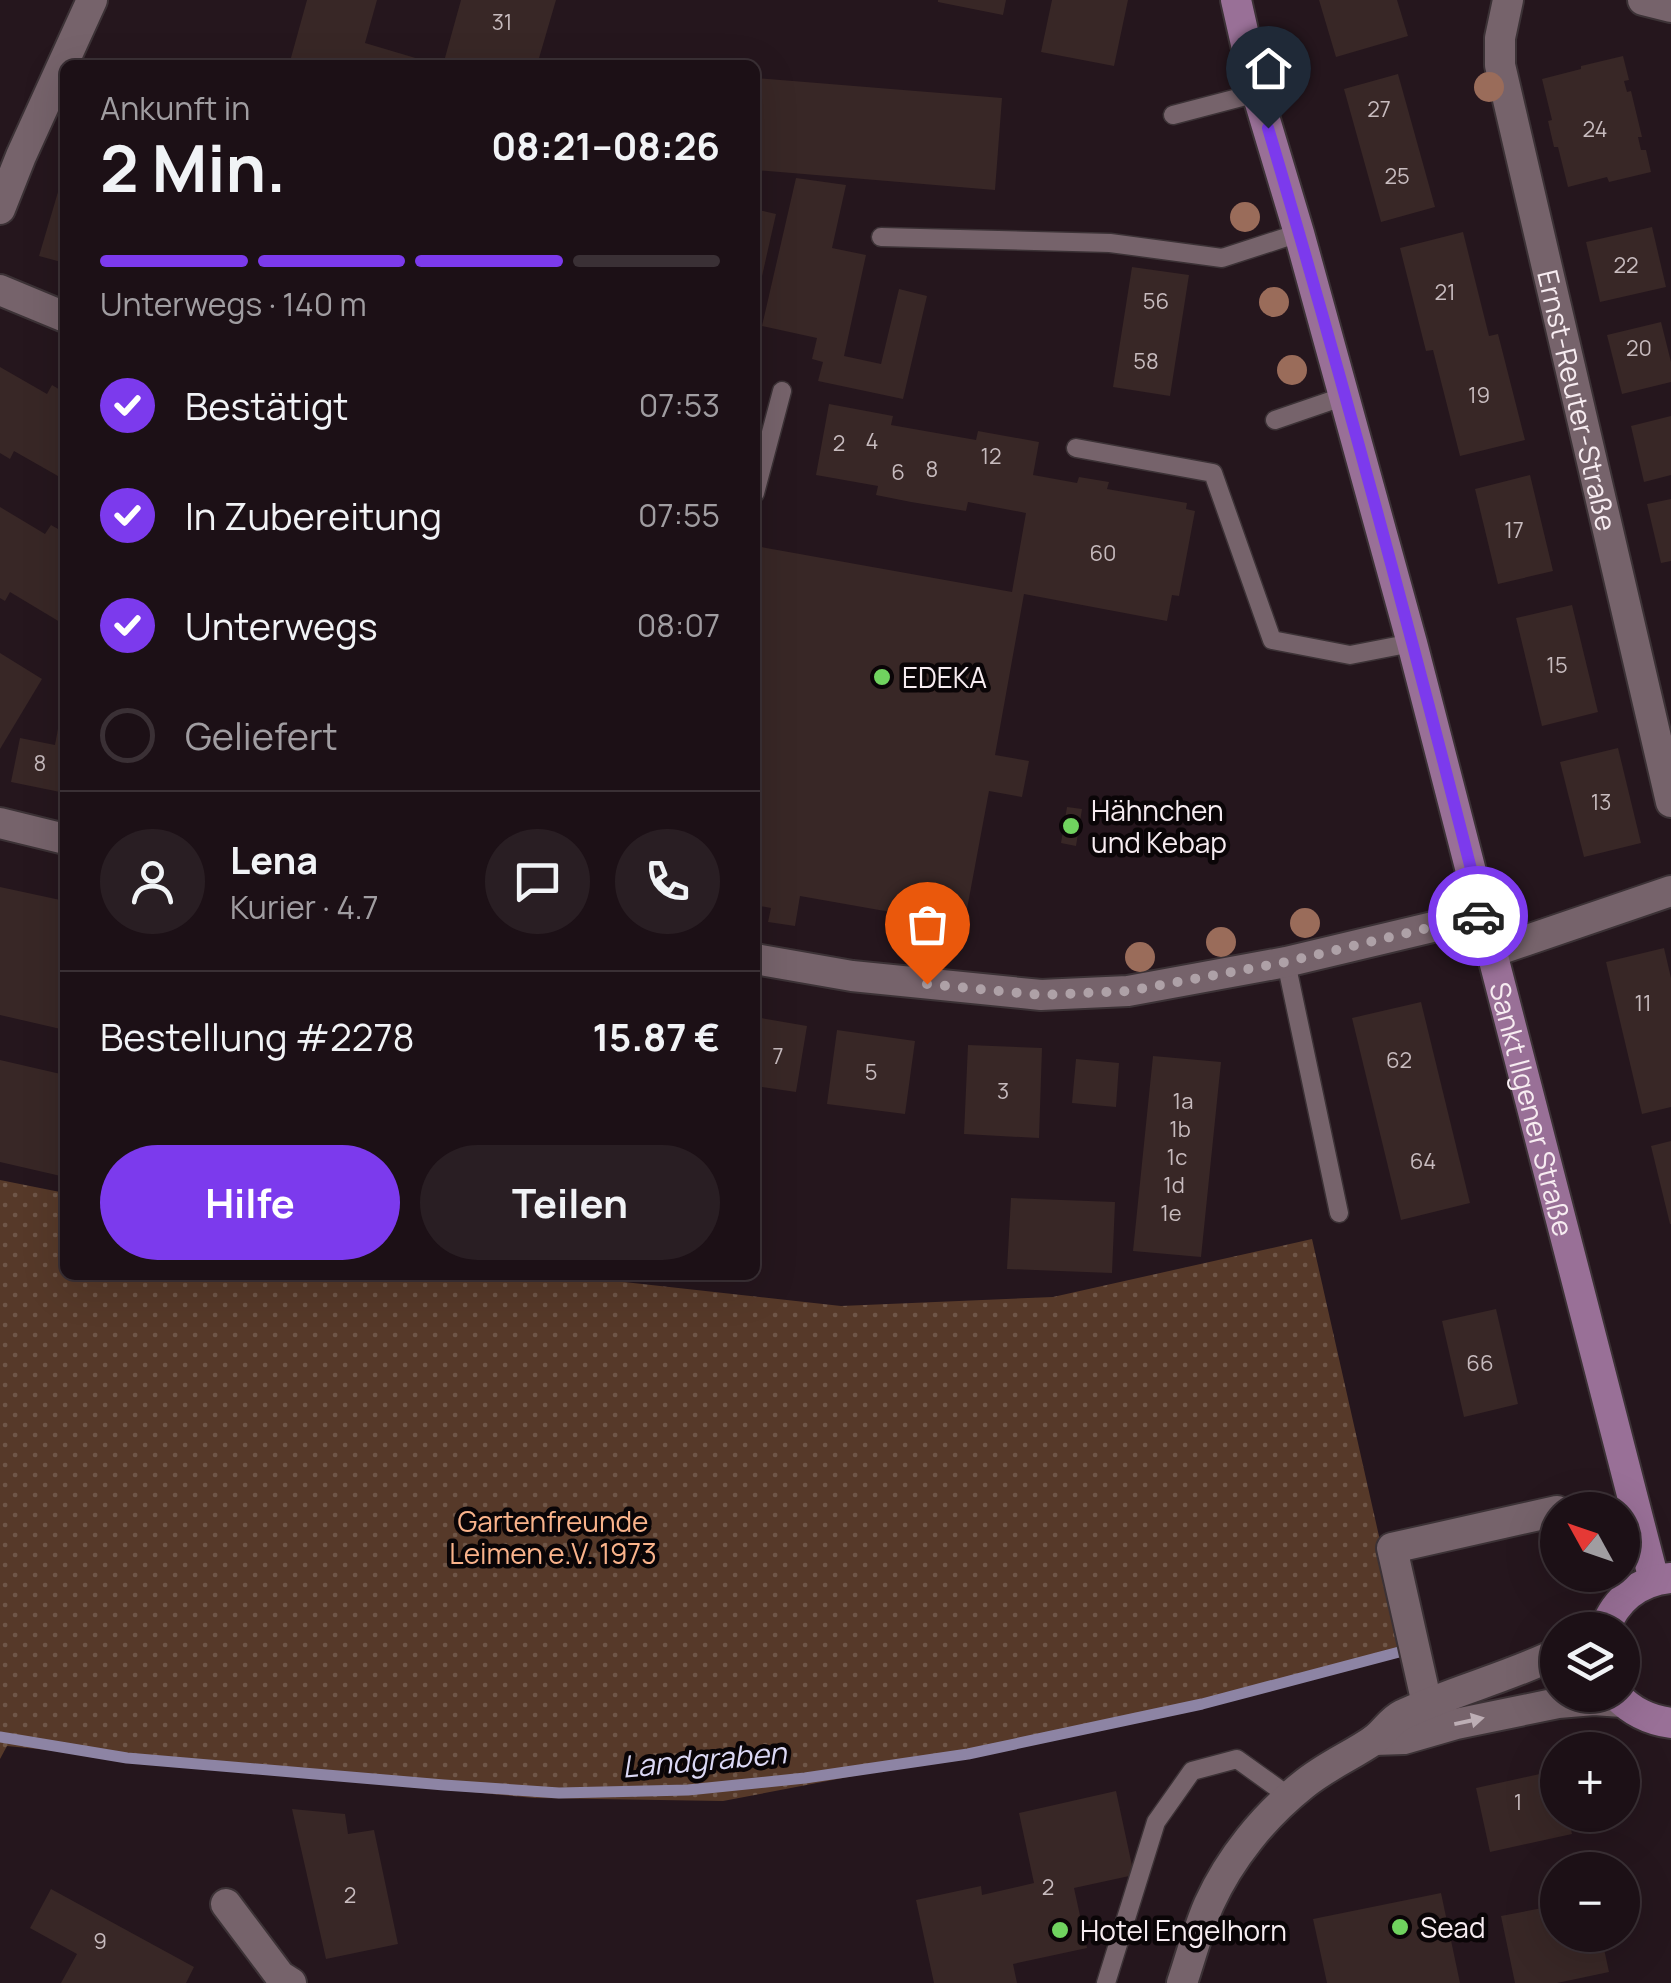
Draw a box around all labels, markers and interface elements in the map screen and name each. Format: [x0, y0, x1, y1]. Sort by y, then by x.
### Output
house number: 31 [492, 7, 512, 37]
pin [1226, 26, 1311, 129]
icon: home [1241, 41, 1296, 96]
text: Ankunft in [100, 86, 250, 130]
house number: 27 [1367, 94, 1391, 124]
house number: 24 [1582, 114, 1608, 144]
text: 08:21–08:26 [491, 119, 720, 171]
text: 2 Min. [100, 123, 286, 212]
house number: 25 [1384, 161, 1410, 191]
house number: 22 [1613, 250, 1639, 280]
street label: Ernst-Reuter-Straße [1529, 266, 1626, 534]
house number: 21 [1434, 277, 1456, 307]
text: Unterwegs · 140 m [100, 282, 367, 326]
house number: 56 [1143, 286, 1169, 316]
house number: 20 [1626, 333, 1652, 363]
house number: 58 [1133, 346, 1159, 376]
icon: check [100, 378, 155, 433]
text: Bestätigt [185, 379, 349, 431]
house number: 19 [1468, 380, 1490, 410]
text: 07:53 [639, 383, 720, 427]
house number: 4 [866, 426, 878, 456]
house number: 2 [833, 428, 845, 458]
house number: 12 [980, 441, 1002, 471]
house number: 8 [926, 454, 938, 484]
house number: 6 [891, 457, 905, 487]
icon: check [100, 488, 155, 543]
text: In Zubereitung [185, 489, 442, 541]
text: 07:55 [638, 493, 720, 537]
house number: 17 [1504, 515, 1524, 545]
house number: 60 [1089, 538, 1117, 568]
icon: check [100, 598, 155, 653]
text: Unterwegs [185, 599, 378, 651]
text: 08:07 [637, 603, 720, 647]
house number: 15 [1546, 650, 1568, 680]
place label: EDEKA [902, 658, 987, 696]
marker: EDEKA [871, 666, 893, 688]
text: Geliefert [185, 709, 338, 761]
house number: 8 [34, 748, 46, 778]
house number: 13 [1591, 787, 1611, 817]
place label: Hähnchen und Kebap [1091, 791, 1227, 861]
marker: Hähnchen und Kebap [1060, 815, 1082, 837]
button: person [100, 829, 205, 934]
button: chat [485, 829, 590, 934]
button: phone [615, 829, 720, 934]
text: Lena [230, 833, 318, 885]
courier [1428, 866, 1528, 966]
pin [885, 882, 970, 985]
text: Kurier · 4.7 [230, 885, 379, 929]
icon: car [1451, 889, 1506, 944]
icon: bag [900, 897, 955, 952]
street label: Sankt Ilgener Straße [1481, 978, 1583, 1240]
house number: 11 [1634, 988, 1652, 1018]
text: Bestellung #2278 [100, 1010, 415, 1062]
text: 15.87 € [592, 1010, 720, 1062]
house number: 7 [772, 1041, 784, 1071]
house number: 62 [1386, 1045, 1412, 1075]
house number: 5 [865, 1057, 877, 1087]
house number: 3 [997, 1076, 1009, 1106]
house number: 1a [1173, 1086, 1193, 1116]
house number: 1b [1169, 1114, 1191, 1144]
house number: 1c [1167, 1142, 1187, 1172]
button: Hilfe [100, 1145, 400, 1260]
button: Teilen [420, 1145, 720, 1260]
house number: 64 [1410, 1146, 1436, 1176]
house number: 1d [1163, 1170, 1185, 1200]
house number: 1e [1160, 1198, 1182, 1228]
house number: 66 [1466, 1348, 1494, 1378]
north arrow [1540, 1492, 1640, 1592]
map controls [1540, 1492, 1640, 1952]
park label: Gartenfreunde Leimen e.V. 1973 [449, 1502, 657, 1572]
button: layers [1540, 1612, 1640, 1712]
one-way arrow [1454, 1713, 1485, 1728]
water label: Landgraben [620, 1731, 789, 1787]
button: + [1540, 1732, 1640, 1832]
house number: 1 [1514, 1787, 1522, 1817]
button: − [1540, 1852, 1640, 1952]
house number: 2 [1042, 1872, 1054, 1902]
house number: 2 [344, 1880, 356, 1910]
place label: Sead [1420, 1908, 1486, 1946]
place label: Hotel Engelhorn [1080, 1911, 1287, 1949]
marker: Sead [1389, 1916, 1411, 1938]
marker: Hotel Engelhorn [1049, 1919, 1071, 1941]
house number: 9 [93, 1926, 107, 1956]

